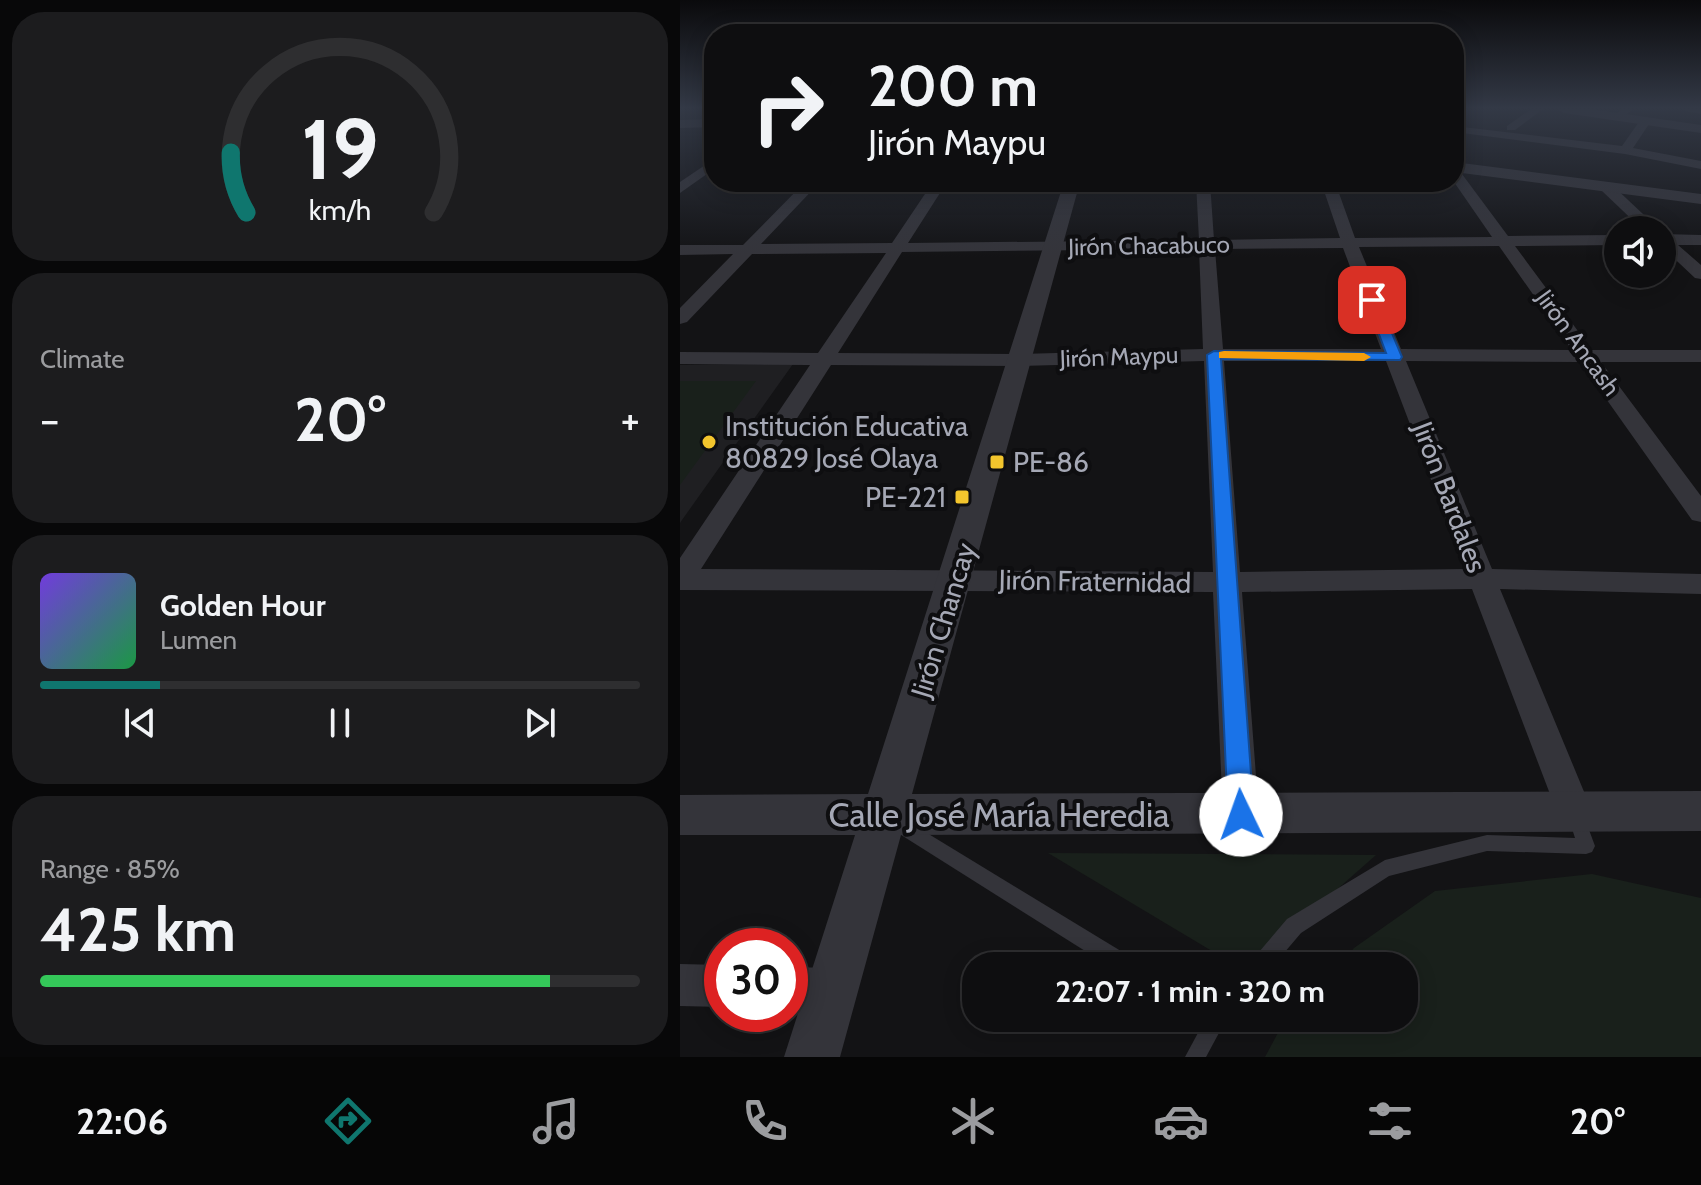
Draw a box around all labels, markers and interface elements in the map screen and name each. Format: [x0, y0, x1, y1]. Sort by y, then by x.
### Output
text: 200 m [868, 52, 1038, 120]
icon: right [736, 56, 840, 160]
text: 19 [301, 98, 379, 199]
text: Jirón Maypu [868, 120, 1046, 164]
text: km/h [309, 192, 371, 227]
map controls [1604, 216, 1676, 288]
button: sound [1604, 216, 1676, 288]
street label: Jirón Chacabuco [1067, 230, 1230, 261]
pin [1338, 266, 1406, 334]
icon: arrive [1350, 278, 1394, 322]
street label: Jirón Ancash [1530, 283, 1627, 401]
street label: Jirón Maypu [1058, 340, 1179, 373]
text: Climate [40, 343, 125, 375]
text: 20° [294, 383, 386, 456]
text: − [40, 393, 59, 446]
text: + [621, 393, 640, 446]
place label: Institución Educativa 80829 José Olaya [725, 409, 969, 475]
street label: Jirón Bardales [1405, 416, 1494, 577]
marker: Institución Educativa 80829 José Olaya [700, 433, 718, 451]
place label: PE-86 [1013, 445, 1089, 479]
marker: PE-86 [988, 453, 1006, 471]
place label: PE-221 [865, 480, 946, 514]
marker: PE-221 [953, 488, 971, 506]
street label: Jirón Chancay [903, 539, 983, 702]
street label: Jirón Fraternidad [997, 562, 1192, 600]
text: Golden Hour [160, 587, 326, 624]
text: Lumen [160, 624, 237, 656]
icon: previous [118, 701, 162, 745]
icon: pause [318, 701, 362, 745]
icon: next [518, 701, 562, 745]
position arrow [1199, 773, 1283, 857]
street label: Calle José María Heredia [829, 794, 1170, 836]
text: Range · 85% [40, 853, 180, 885]
text: 425 km [40, 893, 236, 966]
speed limit sign: 30 [704, 928, 808, 1032]
text: 22:07 · 1 min · 320 m [1055, 973, 1325, 1010]
icon: directions [320, 1093, 376, 1149]
icon: music [528, 1093, 584, 1149]
icon: phone [737, 1093, 793, 1149]
icon: climate [945, 1093, 1001, 1149]
icon: car [1153, 1093, 1209, 1149]
icon: filters [1362, 1093, 1418, 1149]
text: 22:06 [76, 1099, 168, 1143]
text: 20° [1570, 1099, 1625, 1143]

